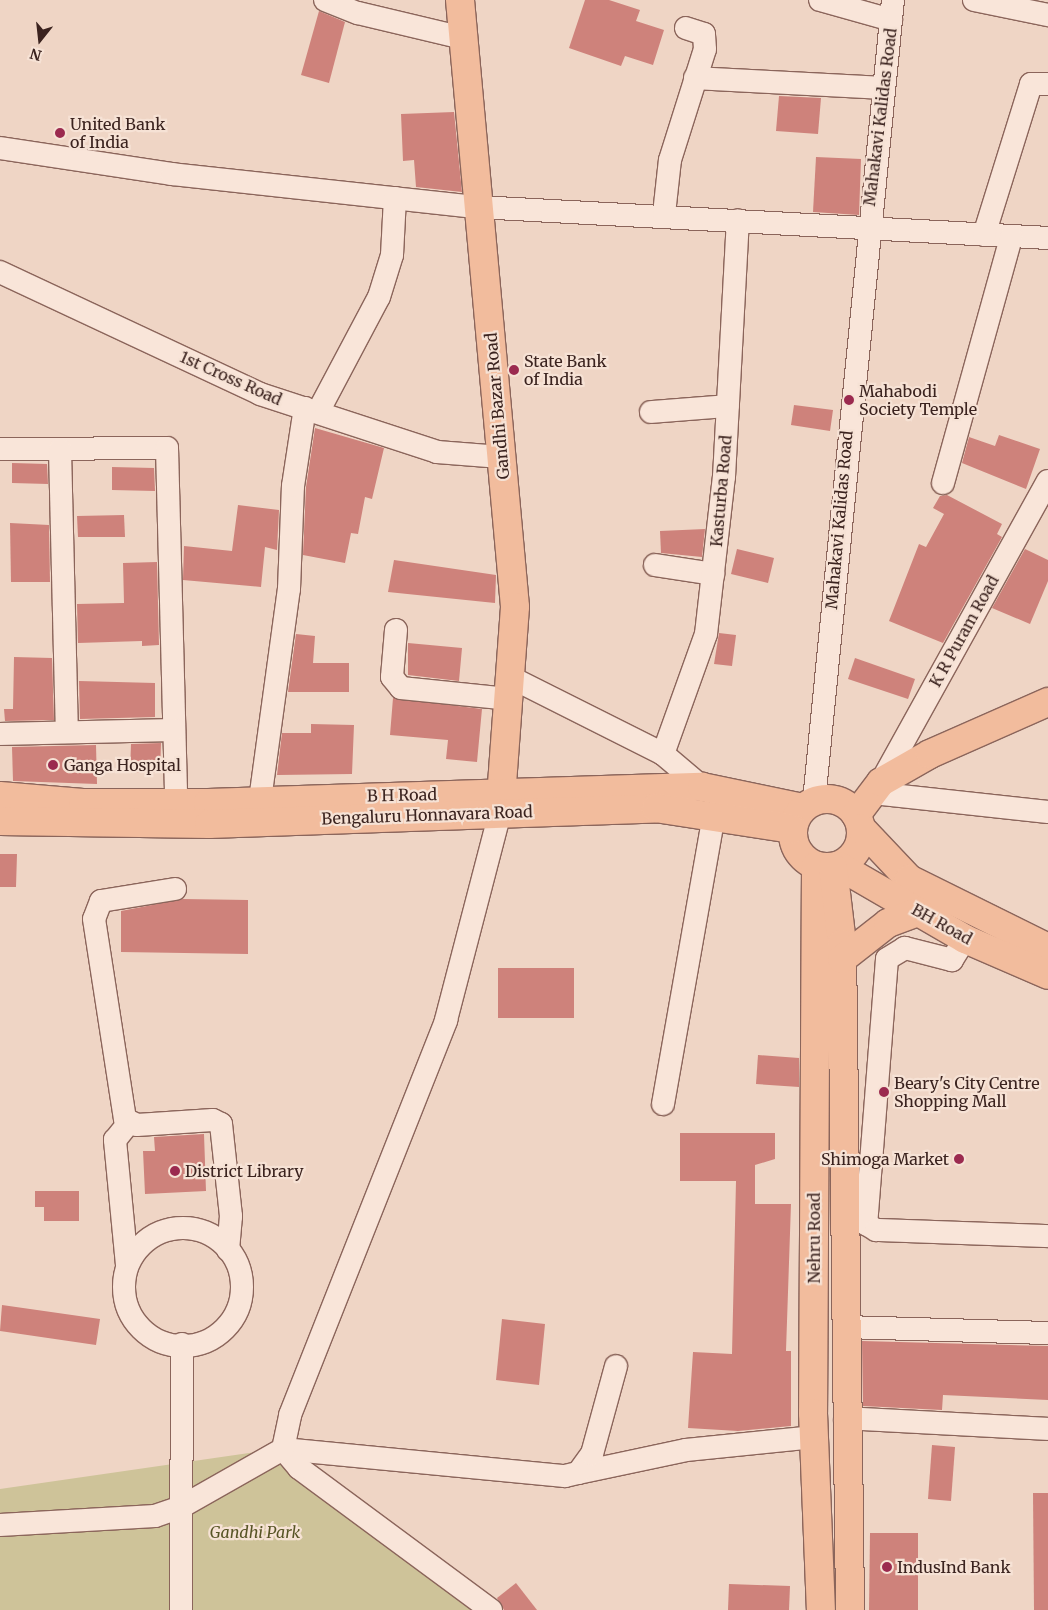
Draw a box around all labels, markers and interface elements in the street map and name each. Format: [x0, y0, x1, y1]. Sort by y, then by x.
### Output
north arrow [15, 15, 65, 65]
street label: Mahakavi Kalidas Road [860, 27, 900, 207]
text: N [28, 44, 44, 65]
place label: United Bank of India [70, 114, 165, 152]
marker: United Bank of India [54, 127, 66, 139]
street label: Gandhi Bazar Road [481, 332, 513, 480]
street label: 1st Cross Road [177, 347, 285, 409]
place label: State Bank of India [524, 351, 607, 389]
marker: State Bank of India [508, 364, 520, 376]
place label: Mahabodi Society Temple [859, 381, 977, 419]
marker: Mahabodi Society Temple [843, 394, 855, 406]
street label: Mahakavi Kalidas Road [822, 430, 856, 610]
street label: Kasturba Road [707, 434, 735, 548]
street label: K R Puram Road [925, 572, 1003, 690]
place label: Ganga Hospital [64, 755, 181, 775]
marker: Ganga Hospital [46, 758, 60, 772]
street label: B H Road [367, 785, 437, 805]
street label: Bengaluru Honnavara Road [321, 802, 533, 828]
street label: BH Road [908, 900, 976, 948]
place label: Beary's City Centre Shopping Mall [894, 1073, 1039, 1111]
marker: Beary's City Centre Shopping Mall [878, 1086, 890, 1098]
place label: Shimoga Market [821, 1149, 949, 1169]
marker: Shimoga Market [953, 1153, 965, 1165]
place label: District Library [185, 1161, 304, 1181]
marker: District Library [169, 1165, 181, 1177]
street label: Nehru Road [804, 1193, 824, 1283]
park label: Gandhi Park [210, 1522, 300, 1542]
place label: IndusInd Bank [897, 1557, 1011, 1577]
marker: IndusInd Bank [881, 1561, 893, 1573]

